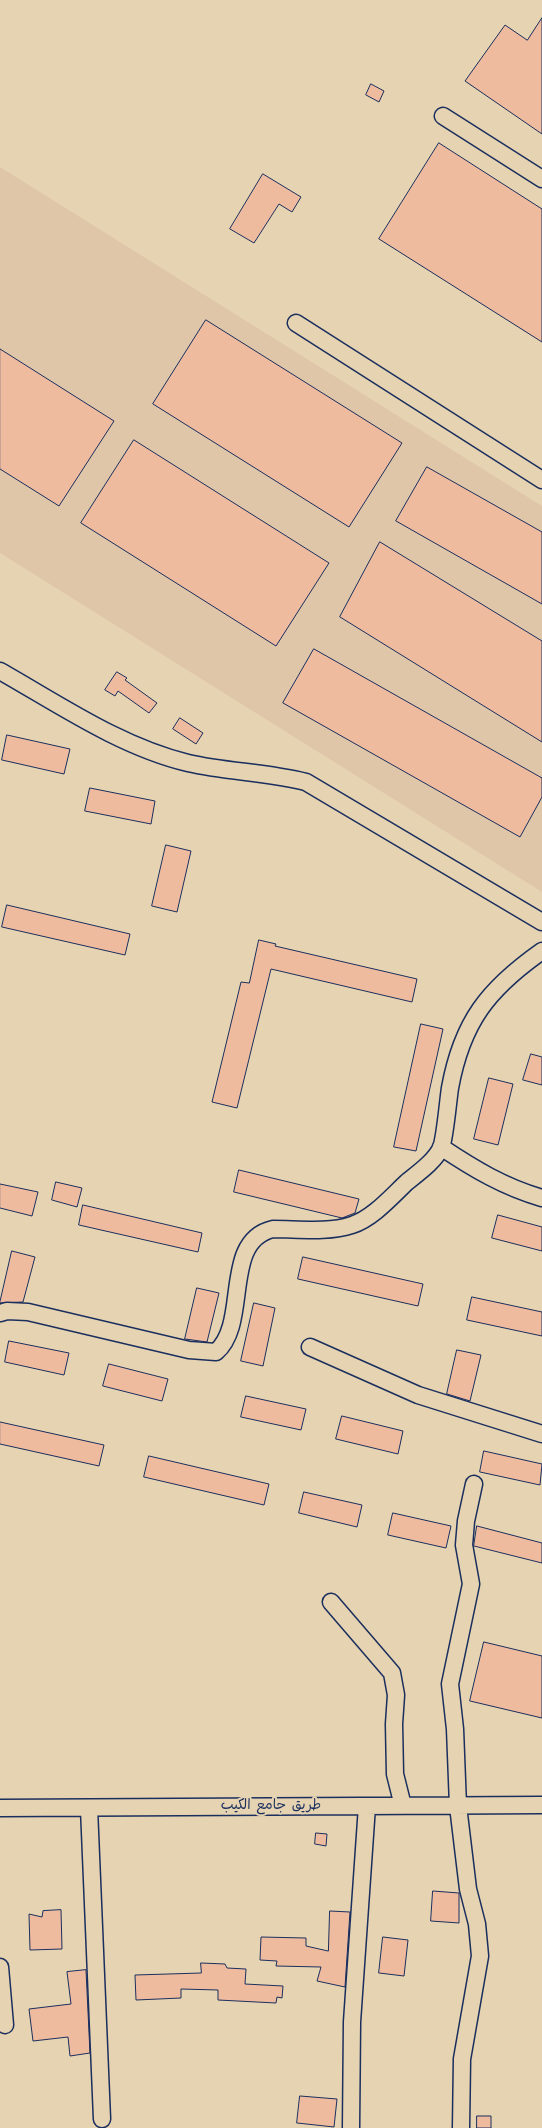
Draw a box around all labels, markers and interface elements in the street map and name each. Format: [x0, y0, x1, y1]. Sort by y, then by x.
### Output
street label: طريق جامع الكيب [221, 1799, 321, 1815]

